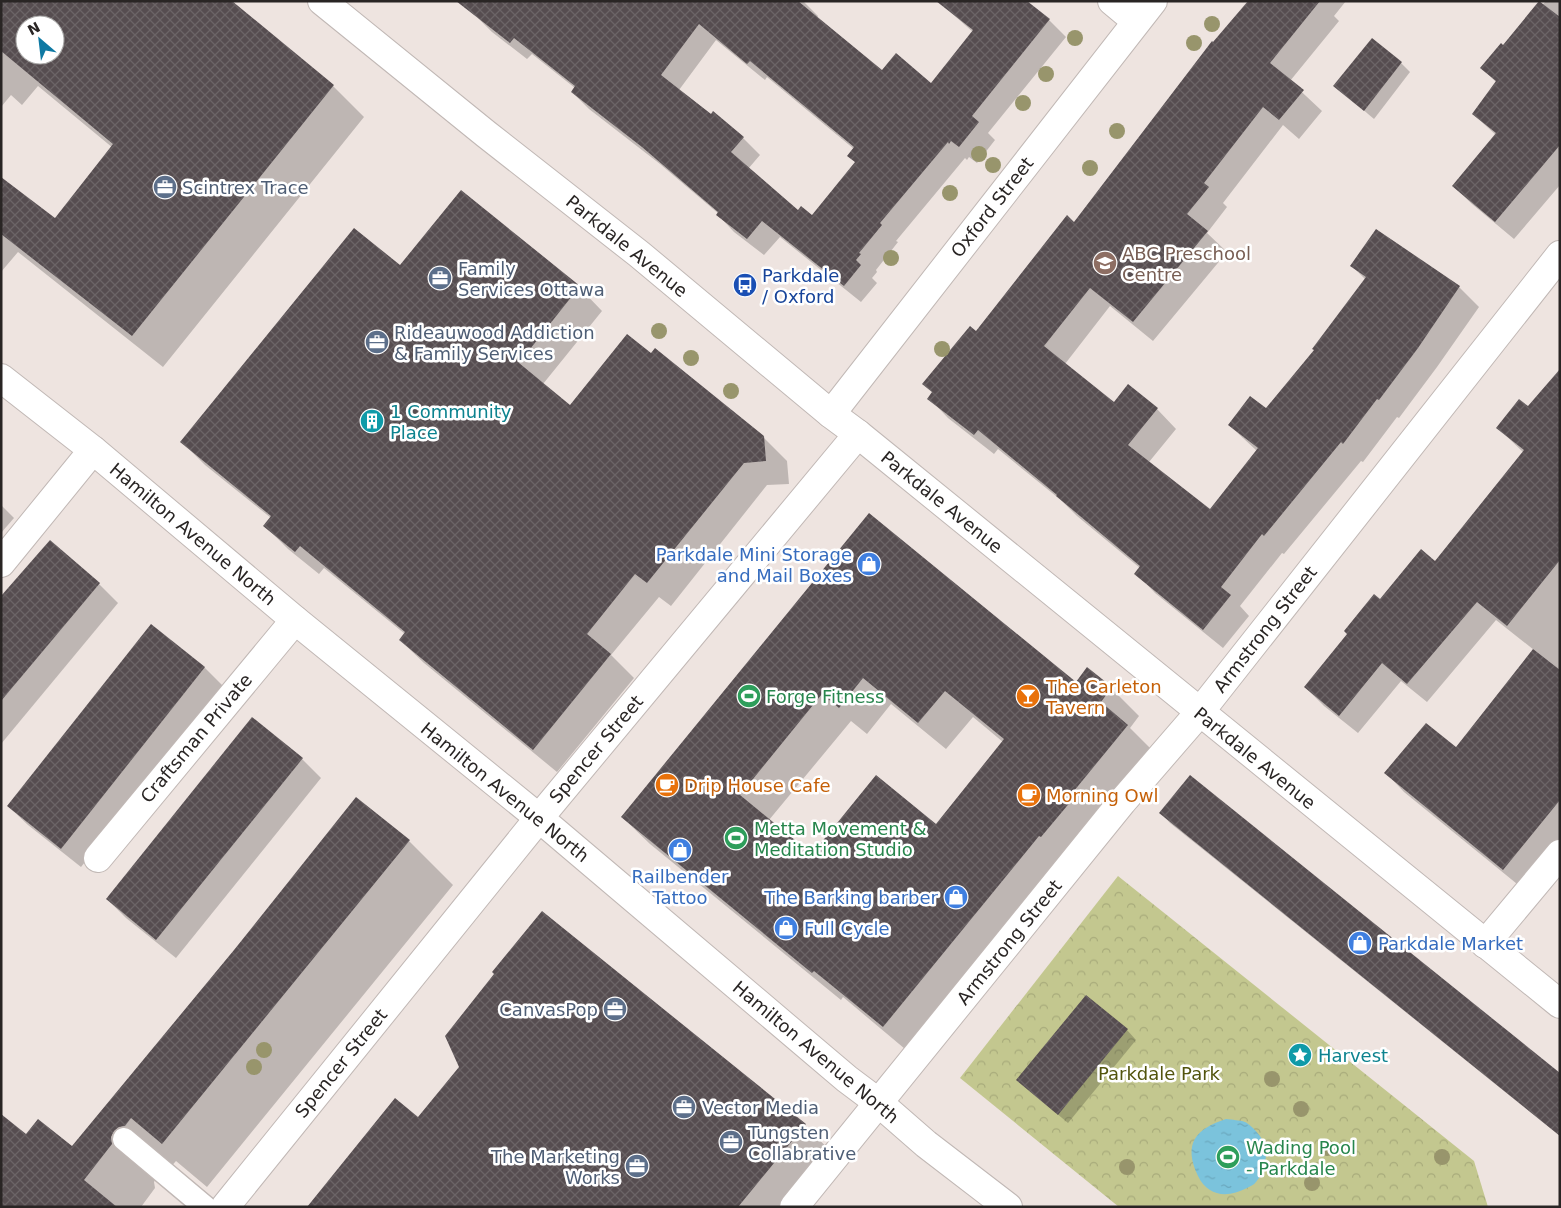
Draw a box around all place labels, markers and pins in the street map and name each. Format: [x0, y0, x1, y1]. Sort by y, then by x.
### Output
office icon: Scintrex Trace [152, 174, 178, 200]
place label: Scintrex Trace [182, 177, 309, 198]
place label: ABC Preschool Centre [1122, 243, 1251, 285]
school or university icon: ABC Preschool Centre [1092, 250, 1118, 276]
place label: Family Services Ottawa [458, 258, 605, 300]
office icon: Family Services Ottawa [427, 265, 453, 291]
place label: Parkdale / Oxford [762, 265, 839, 307]
bus stop icon: Parkdale / Oxford [732, 272, 758, 298]
place label: Rideauwood Addiction & Family Services [394, 322, 595, 364]
office icon: Rideauwood Addiction & Family Services [364, 329, 390, 355]
place label: 1 Community Place [390, 401, 512, 443]
building icon: 1 Community Place [359, 408, 385, 434]
place label: Parkdale Mini Storage and Mail Boxes [656, 544, 852, 586]
shop icon: Parkdale Mini Storage and Mail Boxes [856, 551, 882, 577]
place label: The Carleton Tavern [1045, 676, 1162, 718]
sports icon: Forge Fitness [736, 683, 762, 709]
bar icon: The Carleton Tavern [1015, 683, 1041, 709]
place label: Forge Fitness [766, 686, 884, 707]
cafe icon: Drip House Cafe [654, 772, 680, 798]
place label: Drip House Cafe [684, 775, 831, 796]
cafe icon: Morning Owl [1016, 782, 1042, 808]
place label: Morning Owl [1046, 785, 1158, 806]
place label: Metta Movement & Meditation Studio [754, 818, 927, 860]
sports icon: Metta Movement & Meditation Studio [723, 825, 749, 851]
shop icon: Railbender Tattoo [667, 837, 693, 863]
place label: Railbender Tattoo [632, 866, 729, 908]
shop icon: The Barking barber [943, 884, 969, 910]
place label: The Barking barber [763, 887, 939, 908]
shop icon: Full Cycle [773, 915, 799, 941]
place label: Full Cycle [804, 918, 890, 939]
shop icon: Parkdale Market [1347, 930, 1373, 956]
place label: Parkdale Market [1378, 933, 1523, 954]
office icon: CanvasPop [602, 996, 628, 1022]
place label: CanvasPop [499, 999, 598, 1020]
place icon: Harvest [1287, 1042, 1313, 1068]
place label: Harvest [1318, 1045, 1388, 1066]
office icon: Vector Media [671, 1094, 697, 1120]
place label: Vector Media [702, 1097, 819, 1118]
place label: Tungsten Collabrative [747, 1122, 856, 1164]
office icon: Tungsten Collabrative [718, 1129, 744, 1155]
place label: Wading Pool - Parkdale [1246, 1137, 1356, 1179]
sports icon: Wading Pool - Parkdale [1215, 1144, 1241, 1170]
place label: The Marketing Works [490, 1146, 620, 1188]
office icon: The Marketing Works [624, 1153, 650, 1179]

